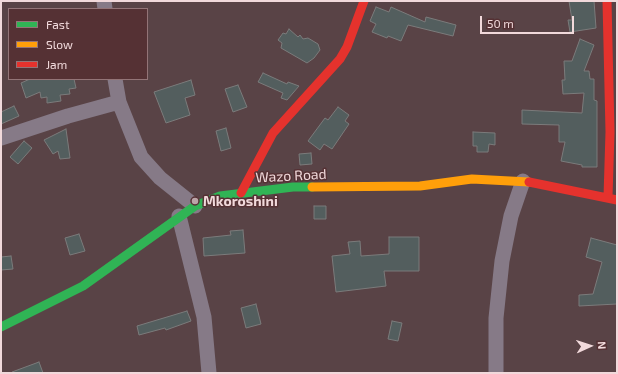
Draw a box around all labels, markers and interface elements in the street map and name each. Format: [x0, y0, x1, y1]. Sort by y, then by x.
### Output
legend [8, 8, 148, 80]
scale bar [482, 8, 576, 34]
text: 50 m [487, 16, 514, 30]
text: Fast [46, 17, 69, 31]
text: Slow [46, 37, 73, 51]
text: Jam [46, 57, 67, 71]
street label: Wazo Road [255, 166, 327, 186]
place label: Mkoroshini [203, 193, 278, 209]
marker: Mkoroshini [190, 196, 200, 206]
north arrow [570, 326, 610, 366]
text: N [596, 341, 609, 350]

